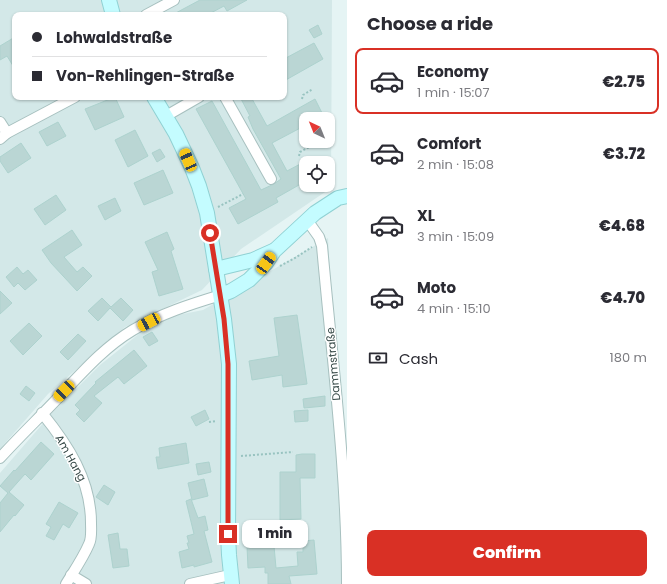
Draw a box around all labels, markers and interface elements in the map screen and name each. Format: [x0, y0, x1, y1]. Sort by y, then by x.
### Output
text: Choose a ride [367, 11, 493, 36]
text: Lohwaldstraße [56, 27, 172, 48]
text: Economy [417, 61, 489, 82]
icon: car [369, 63, 405, 99]
text: Von-Rehlingen-Straße [56, 65, 234, 86]
text: €2.75 [602, 71, 645, 92]
text: 1 min · 15:07 [417, 83, 490, 102]
north arrow [299, 112, 335, 148]
map controls [299, 112, 335, 192]
text: Comfort [417, 133, 481, 154]
icon: car [369, 135, 405, 171]
text: €3.72 [603, 143, 645, 164]
car [178, 147, 198, 173]
text: 2 min · 15:08 [417, 155, 494, 174]
button: locate [299, 156, 335, 192]
text: XL [417, 205, 435, 226]
icon: car [369, 207, 405, 243]
text: €4.68 [599, 215, 645, 236]
route start [201, 224, 219, 242]
text: 3 min · 15:09 [417, 227, 494, 246]
car [254, 250, 278, 276]
text: Moto [417, 277, 456, 298]
icon: car [369, 279, 405, 315]
text: €4.70 [601, 287, 645, 308]
text: 4 min · 15:10 [417, 299, 491, 318]
car [136, 311, 162, 333]
street label: Dammstraße [322, 327, 344, 401]
icon: cash [367, 347, 389, 369]
text: Cash [399, 348, 438, 369]
text: 180 m [610, 348, 647, 367]
car [51, 378, 77, 404]
street label: Am Hang [52, 432, 90, 484]
callout: 1 min [242, 520, 308, 548]
text: 1 min [258, 524, 292, 543]
route end [219, 525, 237, 543]
button: Confirm [367, 530, 647, 576]

